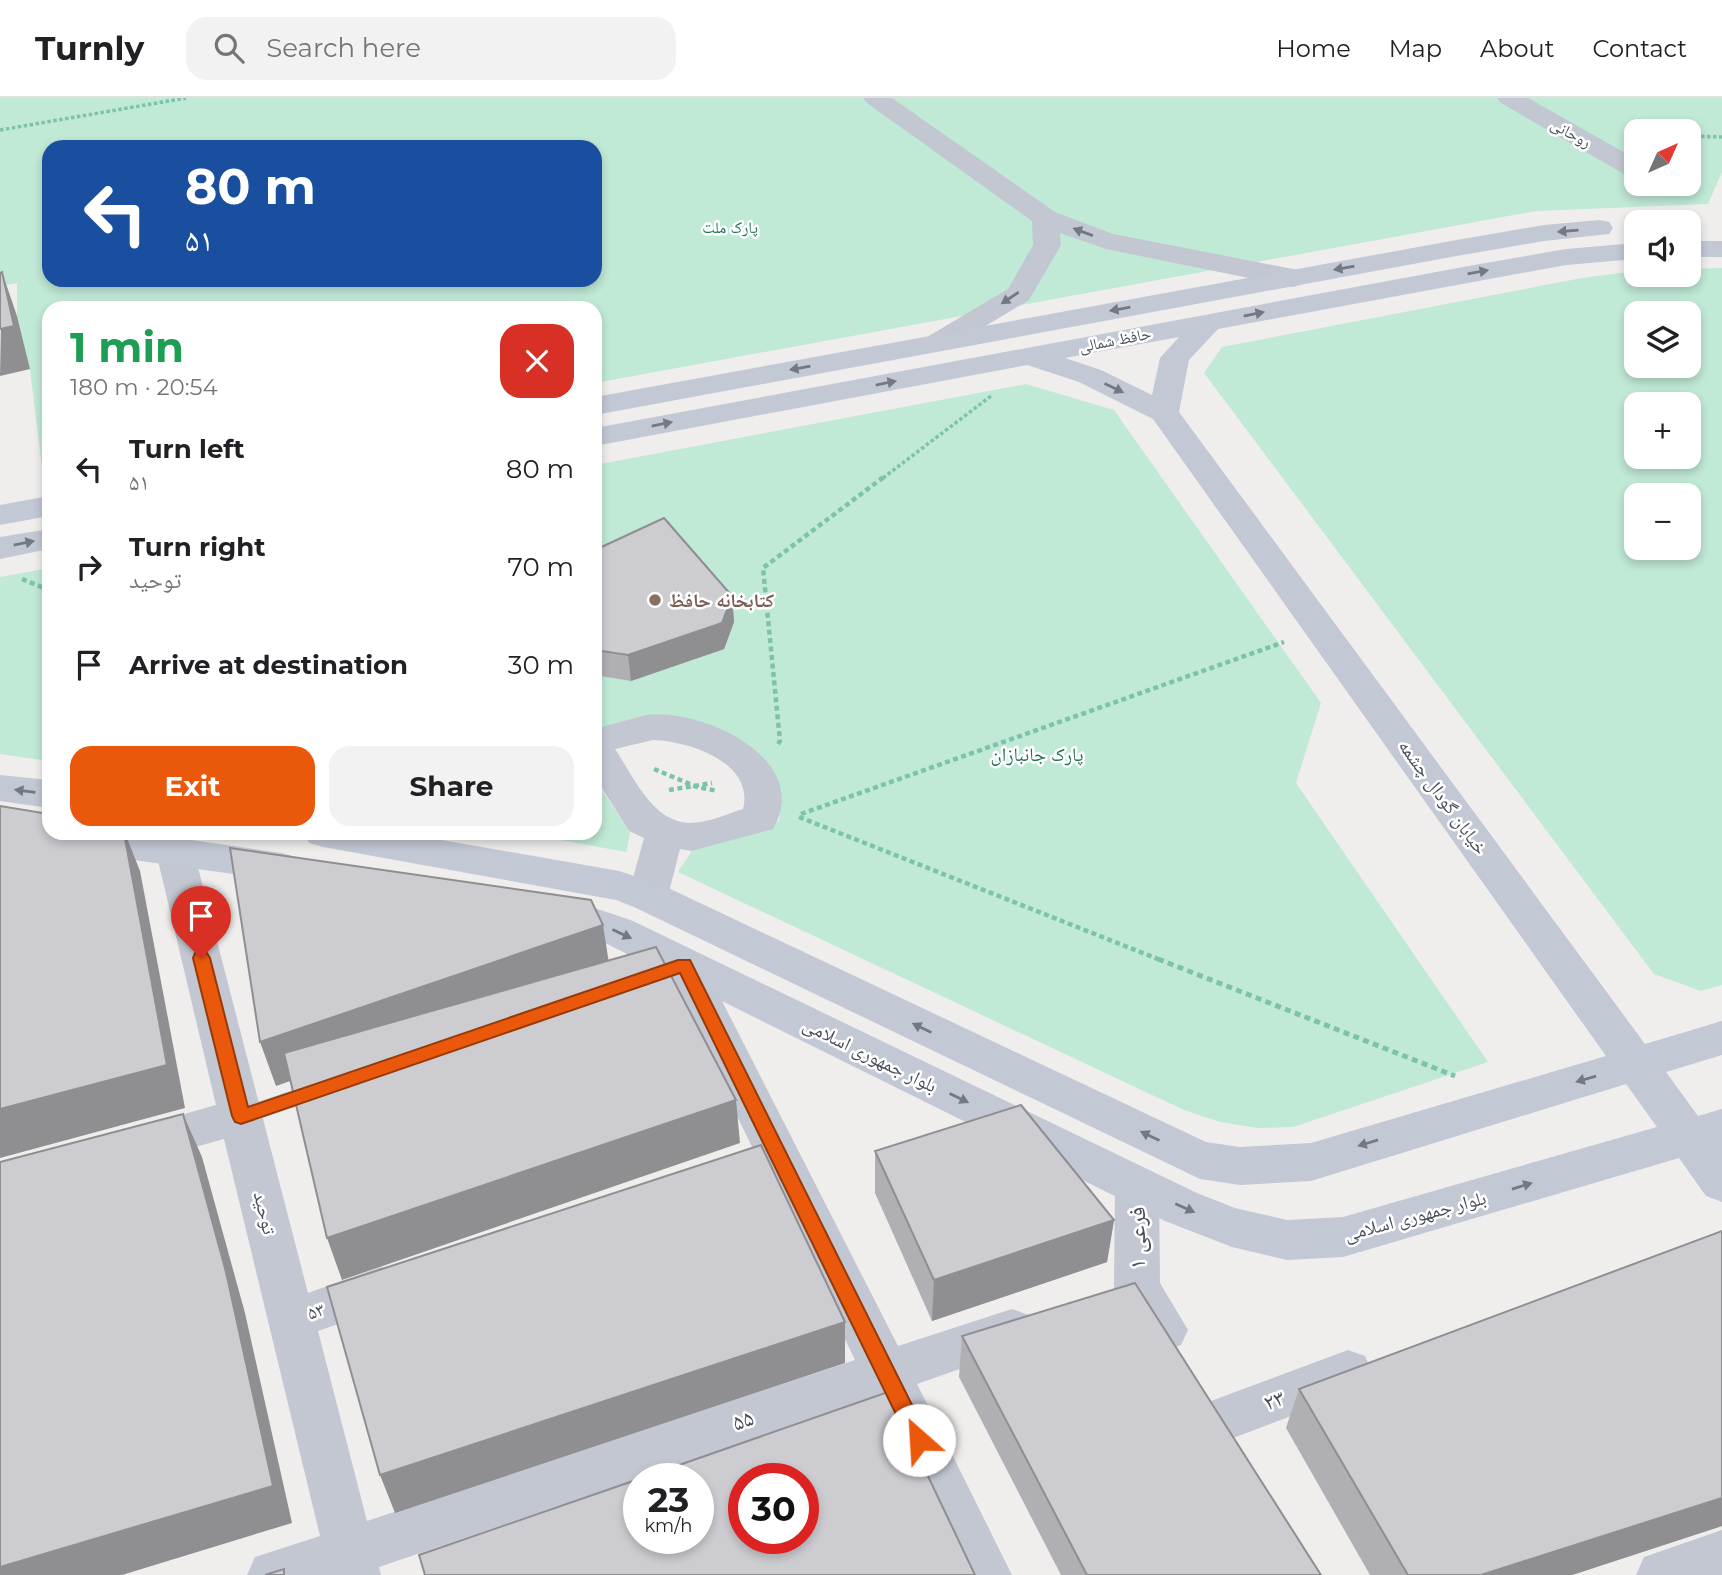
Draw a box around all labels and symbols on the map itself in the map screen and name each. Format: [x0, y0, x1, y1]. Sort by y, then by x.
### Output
street label: روحانی [1547, 114, 1595, 153]
north arrow [1624, 119, 1701, 196]
park label: پارک ملت [702, 218, 758, 237]
one-way arrow [1557, 226, 1579, 237]
one-way arrow [1072, 227, 1093, 238]
one-way arrow [1333, 263, 1355, 274]
one-way arrow [1467, 266, 1489, 277]
one-way arrow [1000, 292, 1020, 305]
one-way arrow [1109, 304, 1131, 315]
one-way arrow [1243, 308, 1265, 319]
street label: حافظ شمالی [1077, 324, 1153, 357]
one-way arrow [789, 363, 811, 374]
one-way arrow [875, 377, 897, 388]
one-way arrow [1104, 383, 1124, 394]
one-way arrow [651, 418, 673, 429]
one-way arrow [14, 537, 36, 548]
place label: کتابخانه حافظ [669, 589, 775, 612]
marker: کتابخانه حافظ [647, 592, 663, 608]
street label: خیابان گودال چشمه [1394, 735, 1492, 859]
park label: پارک جانبازان [991, 743, 1083, 766]
one-way arrow [13, 786, 35, 797]
pin [171, 886, 231, 958]
one-way arrow [612, 928, 632, 940]
street label: بلوار جمهوری اسلامی [799, 1013, 941, 1097]
one-way arrow [912, 1022, 932, 1034]
one-way arrow [1575, 1074, 1597, 1085]
one-way arrow [948, 1093, 969, 1104]
one-way arrow [1140, 1131, 1160, 1142]
one-way arrow [1357, 1139, 1378, 1149]
one-way arrow [1512, 1180, 1533, 1190]
street label: بلوار جمهوری اسلامی [1341, 1186, 1489, 1246]
street label: توحید [249, 1189, 282, 1237]
one-way arrow [1175, 1202, 1195, 1214]
street label: فرعی ۱ [1123, 1207, 1151, 1269]
street label: ۵۳ [304, 1297, 328, 1325]
street label: ۲۳ [1260, 1383, 1288, 1417]
street label: ۵۵ [729, 1403, 757, 1437]
position arrow [882, 1403, 956, 1477]
speed limit sign: 30 [728, 1463, 819, 1554]

